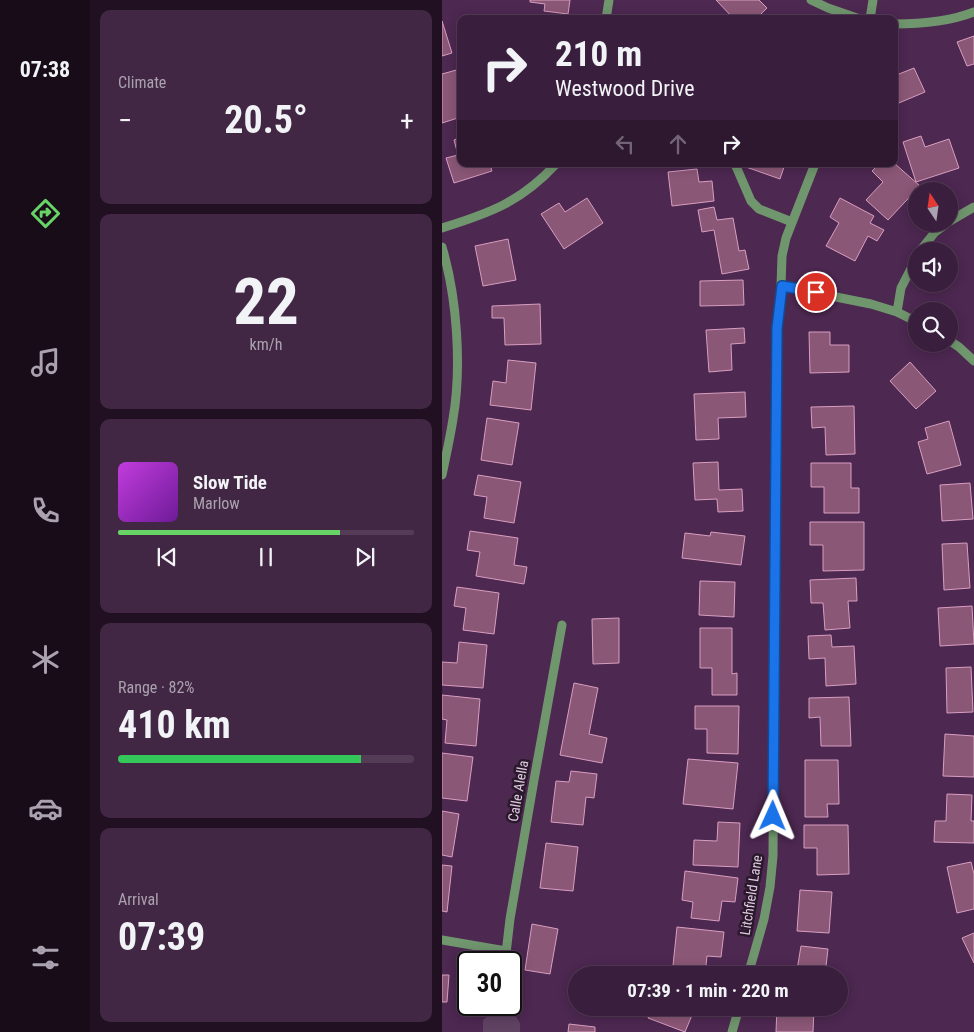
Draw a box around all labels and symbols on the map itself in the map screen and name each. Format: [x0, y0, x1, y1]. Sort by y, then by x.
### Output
north arrow [908, 182, 958, 232]
pin [795, 271, 837, 313]
street label: Calle Alella [505, 759, 531, 823]
position arrow [746, 789, 798, 841]
street label: Litchfield Lane [737, 853, 765, 936]
speed limit sign: 30 [457, 951, 522, 1016]

